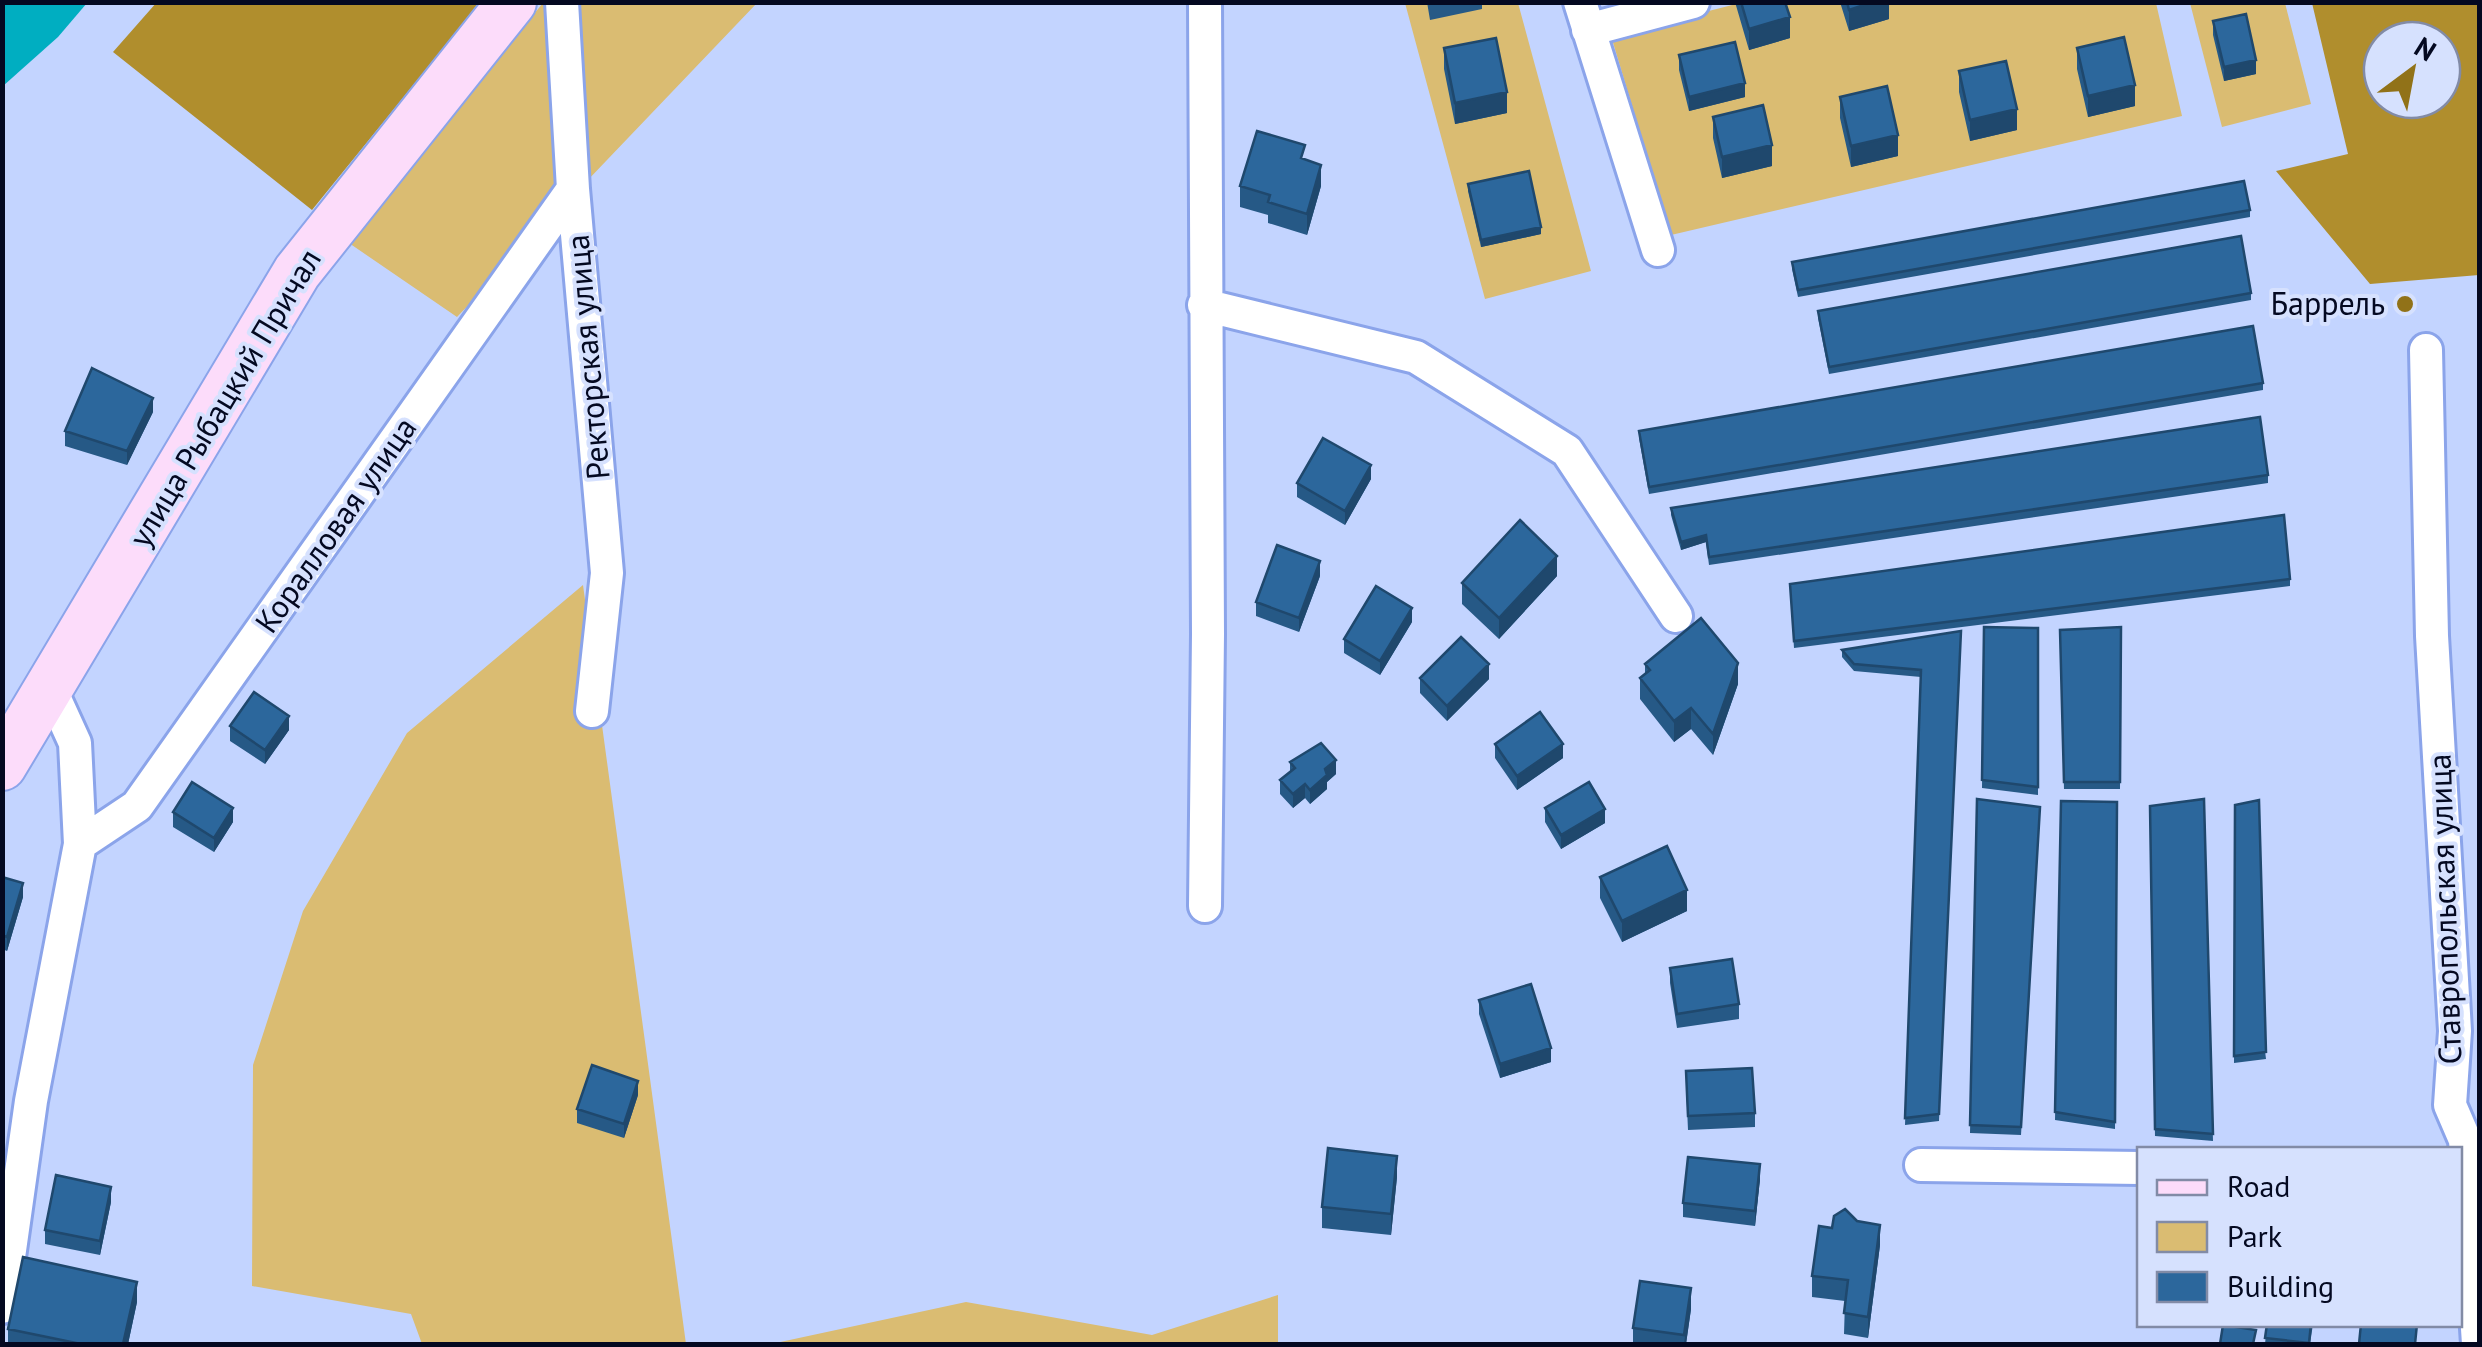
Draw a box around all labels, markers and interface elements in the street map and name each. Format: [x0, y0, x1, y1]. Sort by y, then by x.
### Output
north arrow [2362, 20, 2462, 120]
text: N [2408, 28, 2443, 69]
street label: Ректорская улица [555, 233, 619, 481]
street label: улица Рыбацкий Причал [118, 241, 330, 554]
place label: Баррель [2270, 282, 2385, 324]
marker: Баррель [2394, 293, 2416, 315]
street label: Коралловая улица [245, 408, 425, 641]
street label: Ставропольская улица [2418, 753, 2470, 1065]
legend [2137, 1147, 2462, 1327]
text: Road [2227, 1166, 2291, 1205]
text: Park [2227, 1216, 2283, 1255]
text: Building [2227, 1266, 2334, 1305]

